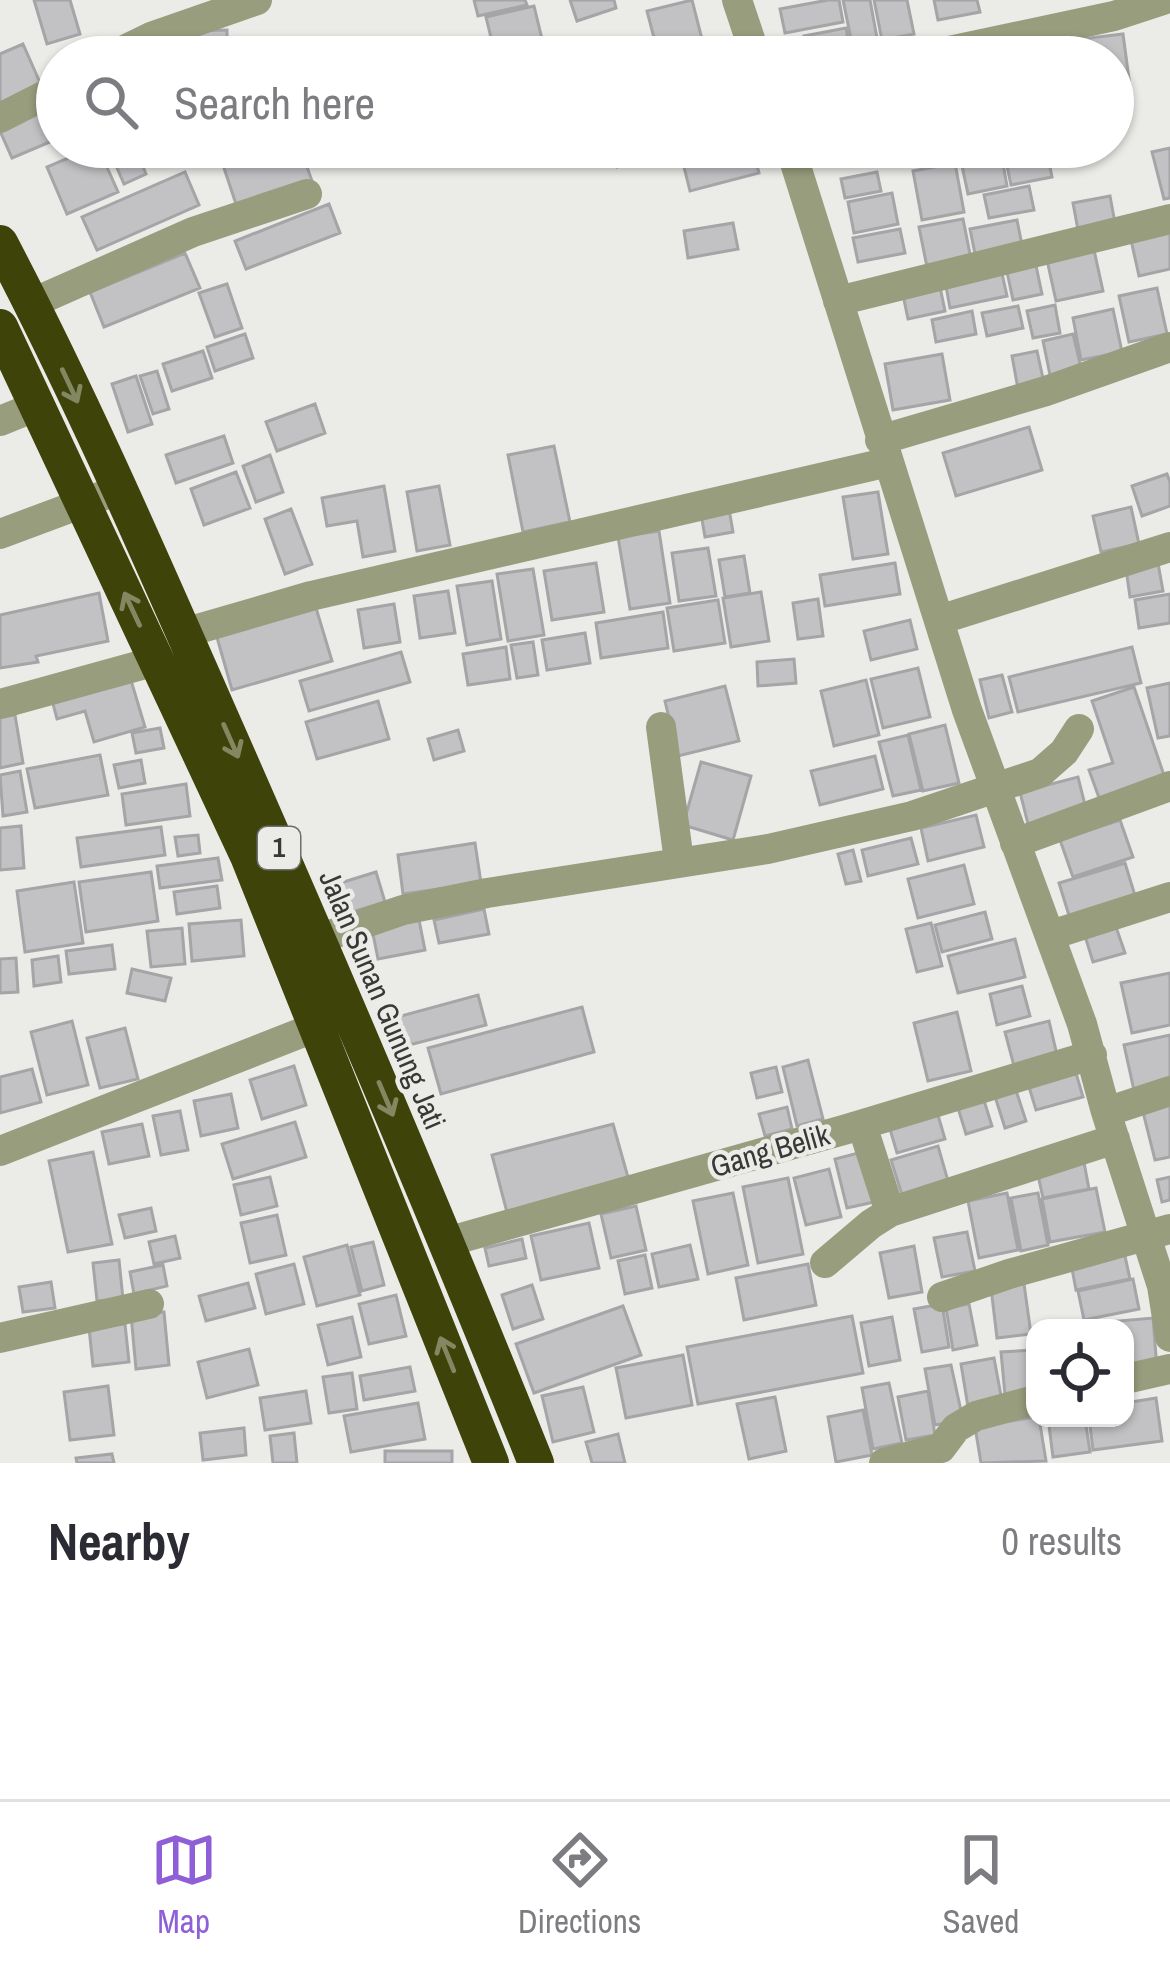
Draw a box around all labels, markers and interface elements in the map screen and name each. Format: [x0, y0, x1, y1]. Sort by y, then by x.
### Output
search box [36, 36, 1134, 168]
icon: search [78, 69, 144, 135]
text: Search here [174, 72, 375, 133]
one-way arrow [60, 367, 82, 403]
one-way arrow [120, 592, 142, 628]
one-way arrow [222, 722, 244, 758]
road number: 1 [258, 827, 300, 869]
street label: Jalan Sunan Gunung Jati [310, 864, 456, 1135]
one-way arrow [376, 1080, 398, 1116]
street label: Gang Belik [706, 1114, 834, 1186]
map controls [1026, 1319, 1134, 1427]
button: locate [1026, 1319, 1134, 1427]
one-way arrow [435, 1337, 456, 1374]
text: Nearby [48, 1507, 190, 1576]
text: 0 results [1001, 1515, 1122, 1567]
tab: Map [151, 1827, 217, 1943]
tab: Directions [518, 1827, 641, 1943]
tab: Saved [943, 1827, 1019, 1943]

